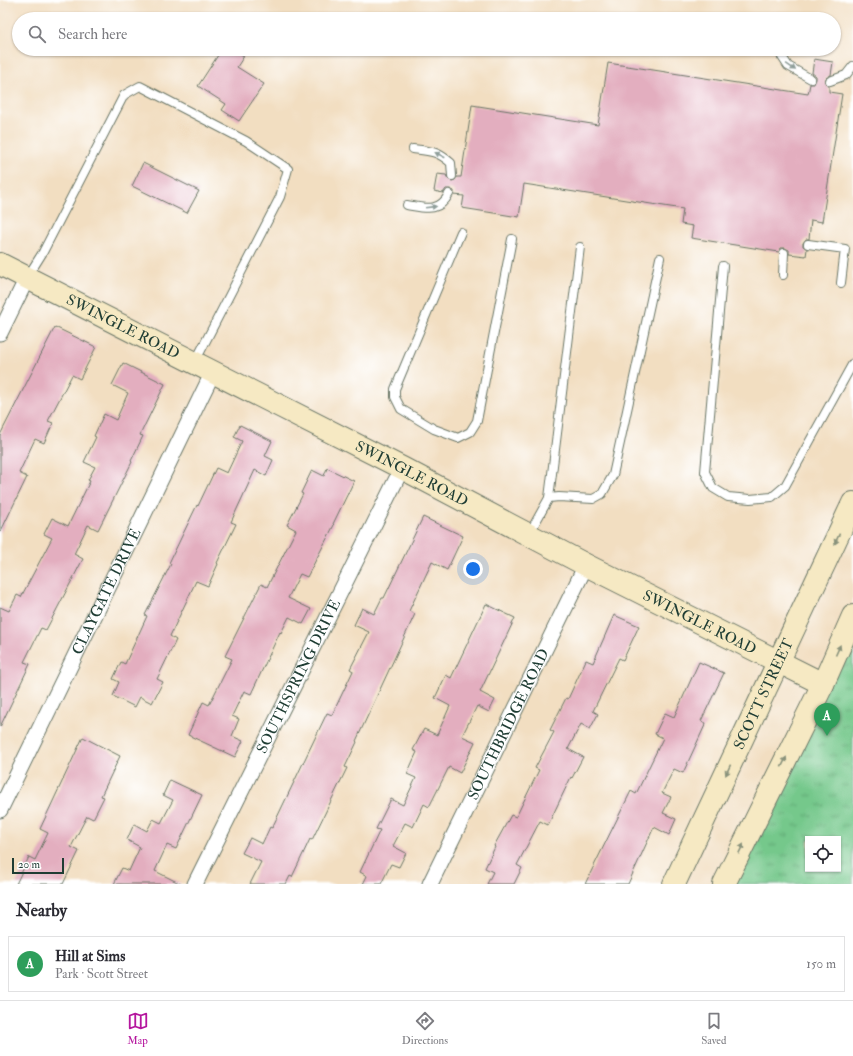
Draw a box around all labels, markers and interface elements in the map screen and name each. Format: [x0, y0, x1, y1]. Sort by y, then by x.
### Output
search box [12, 12, 841, 56]
icon: search [26, 23, 48, 45]
text: Search here [58, 25, 127, 44]
one-way arrow [785, 63, 796, 71]
one-way arrow [434, 152, 446, 158]
one-way arrow [425, 204, 437, 210]
street label: SWINGLE ROAD [63, 290, 183, 363]
street label: SWINGLE ROAD [352, 436, 471, 511]
street label: CLAYGATE DRIVE [68, 525, 145, 658]
one-way arrow [834, 533, 840, 544]
your location [463, 559, 483, 579]
street label: SWINGLE ROAD [640, 586, 760, 659]
street label: SOUTHSPRING DRIVE [252, 596, 345, 756]
street label: SCOTT STREET [729, 635, 797, 752]
one-way arrow [835, 644, 841, 655]
street label: SOUTHBRIDGE ROAD [463, 645, 553, 803]
pin: A [814, 703, 840, 736]
one-way arrow [781, 756, 787, 768]
one-way arrow [725, 765, 731, 776]
map controls [805, 836, 841, 872]
button: locate [805, 836, 841, 872]
one-way arrow [738, 843, 744, 855]
scale bar [12, 856, 64, 875]
text: 20 m [18, 858, 40, 871]
text: Nearby [16, 900, 67, 921]
text: Hill at Sims [55, 947, 125, 966]
text: A [26, 956, 34, 972]
text: 150 m [806, 956, 836, 972]
text: Park · Scott Street [55, 966, 148, 982]
tab: Map [127, 1010, 149, 1047]
tab: Directions [402, 1010, 448, 1047]
tab: Saved [701, 1010, 726, 1047]

